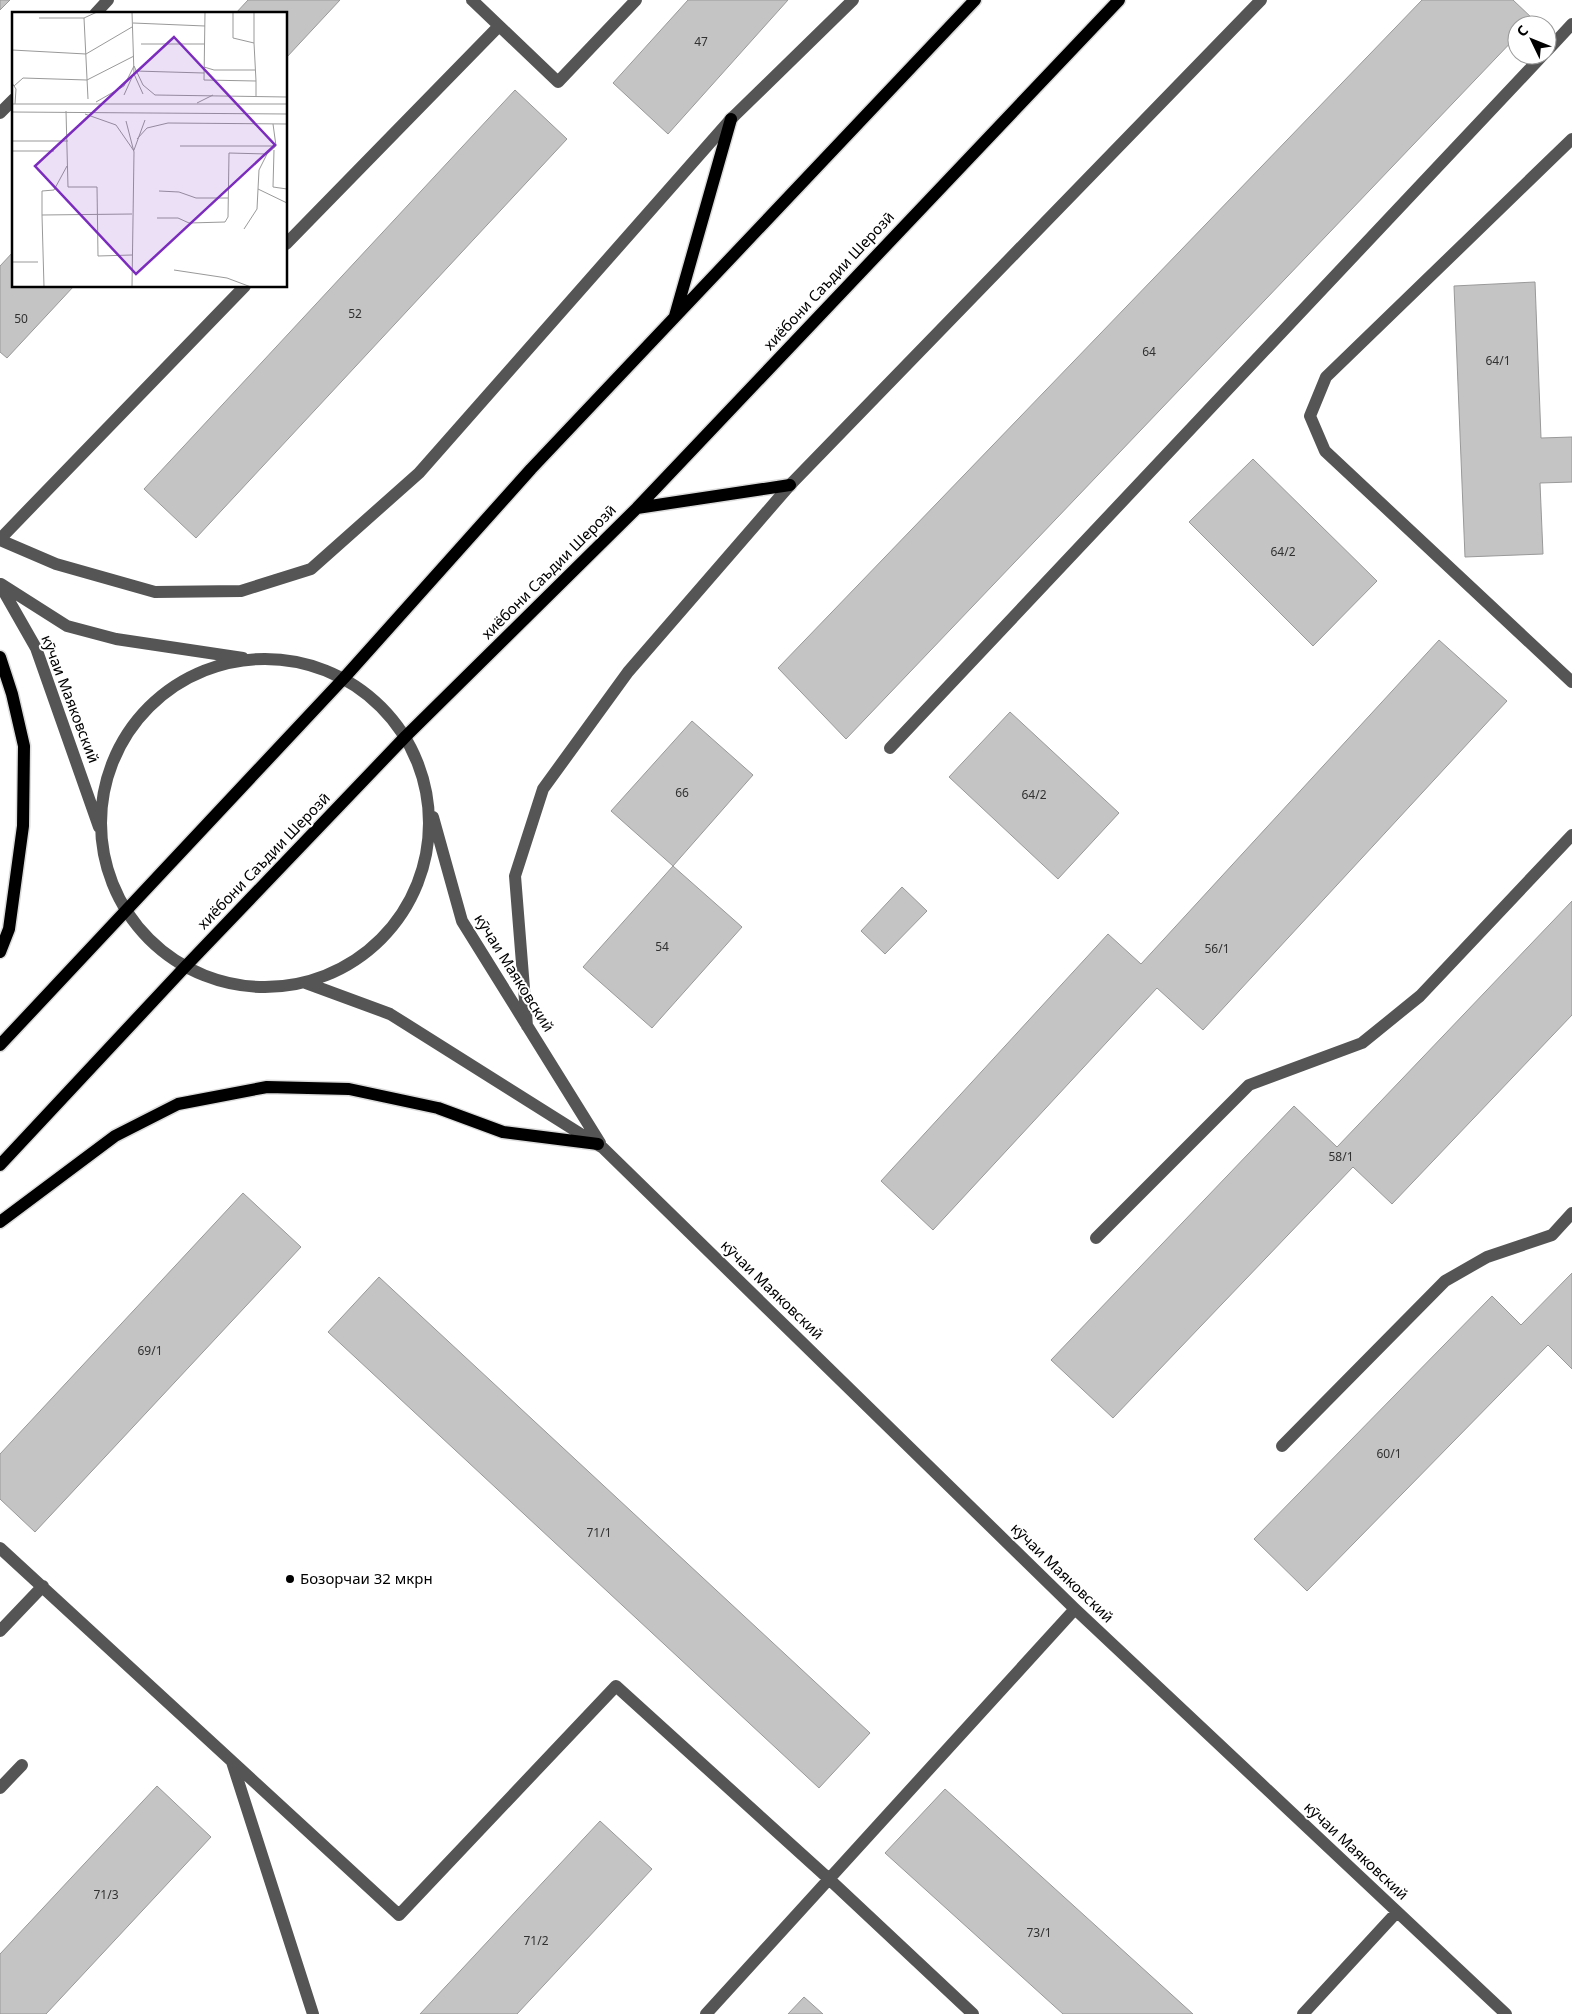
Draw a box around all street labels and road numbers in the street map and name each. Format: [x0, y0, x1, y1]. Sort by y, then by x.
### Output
street label: хиёбони Саъдии Шерозӣ [759, 207, 898, 354]
street label: хиёбони Саъдии Шерозӣ [477, 500, 620, 643]
street label: кӯчаи Маяковский [37, 632, 105, 766]
street label: хиёбони Саъдии Шерозӣ [193, 788, 334, 933]
street label: кӯчаи Маяковский [470, 910, 559, 1035]
street label: кӯчаи Маяковский [717, 1235, 828, 1344]
street label: кӯчаи Маяковский [1007, 1518, 1118, 1627]
street label: кӯчаи Маяковский [1300, 1797, 1413, 1904]

